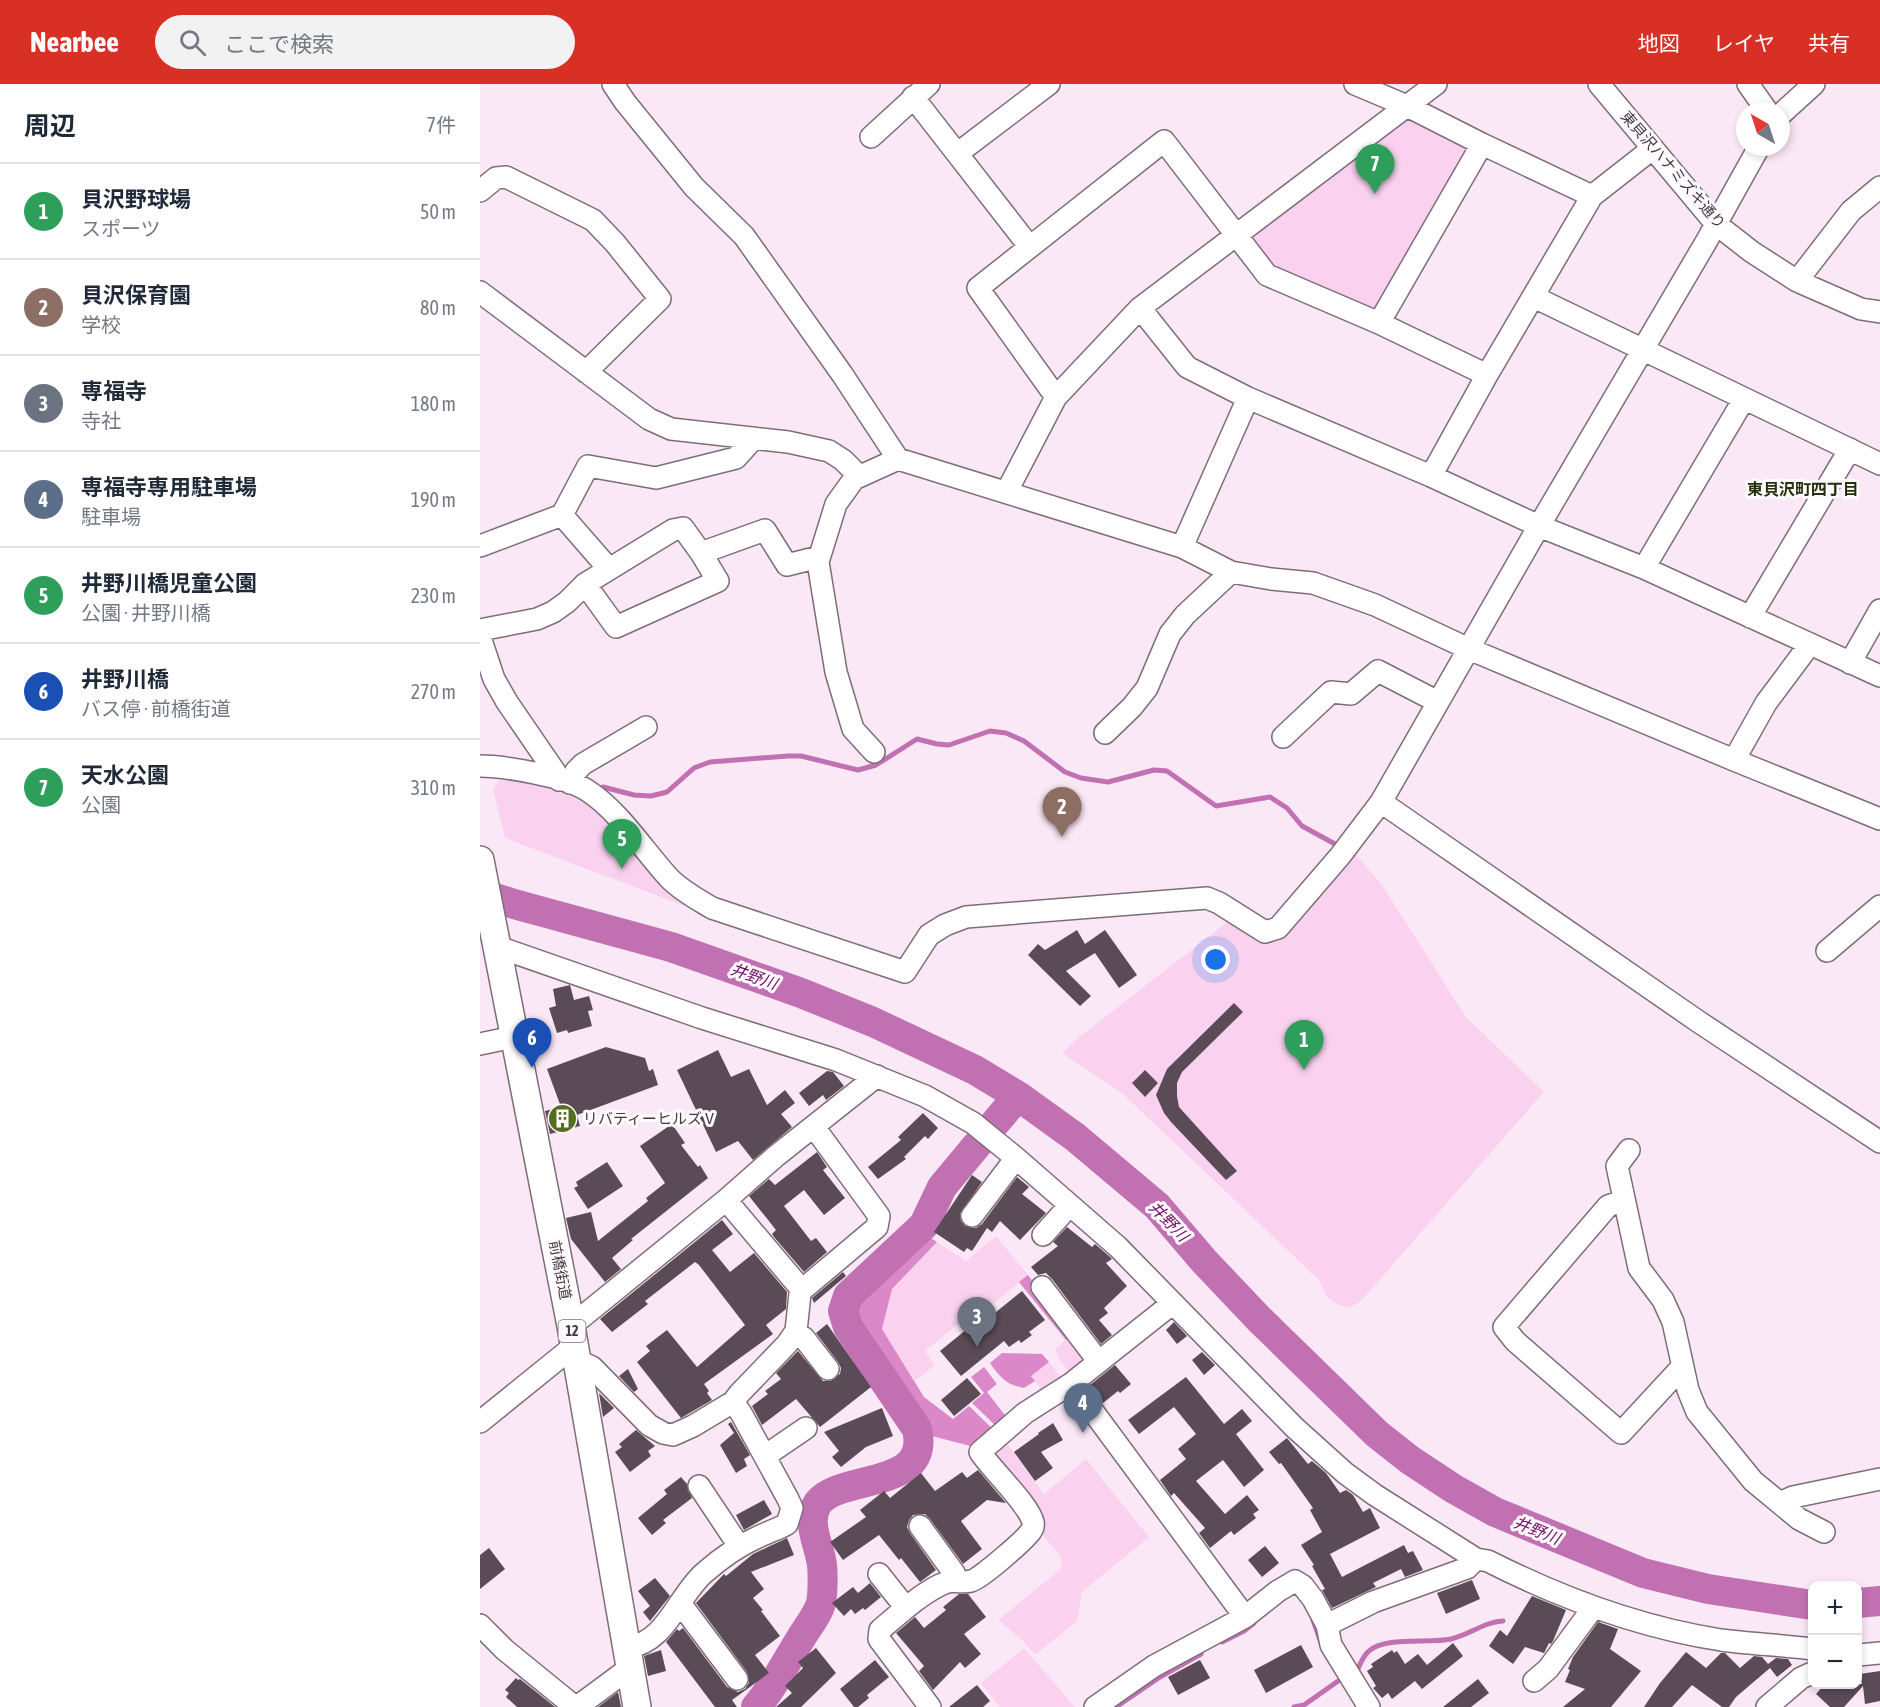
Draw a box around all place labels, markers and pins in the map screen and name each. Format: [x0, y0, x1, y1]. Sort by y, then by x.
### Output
pin: 7 [1356, 144, 1394, 194]
pin: 2 [1042, 788, 1082, 837]
pin: 5 [602, 820, 642, 869]
pin: 6 [512, 1018, 552, 1068]
pin: 1 [1284, 1020, 1324, 1070]
building icon: リバティーヒルズⅤ [546, 1103, 578, 1135]
place label: リバティーヒルズⅤ [583, 1110, 717, 1127]
pin: 3 [958, 1298, 996, 1347]
pin: 4 [1064, 1384, 1102, 1433]

